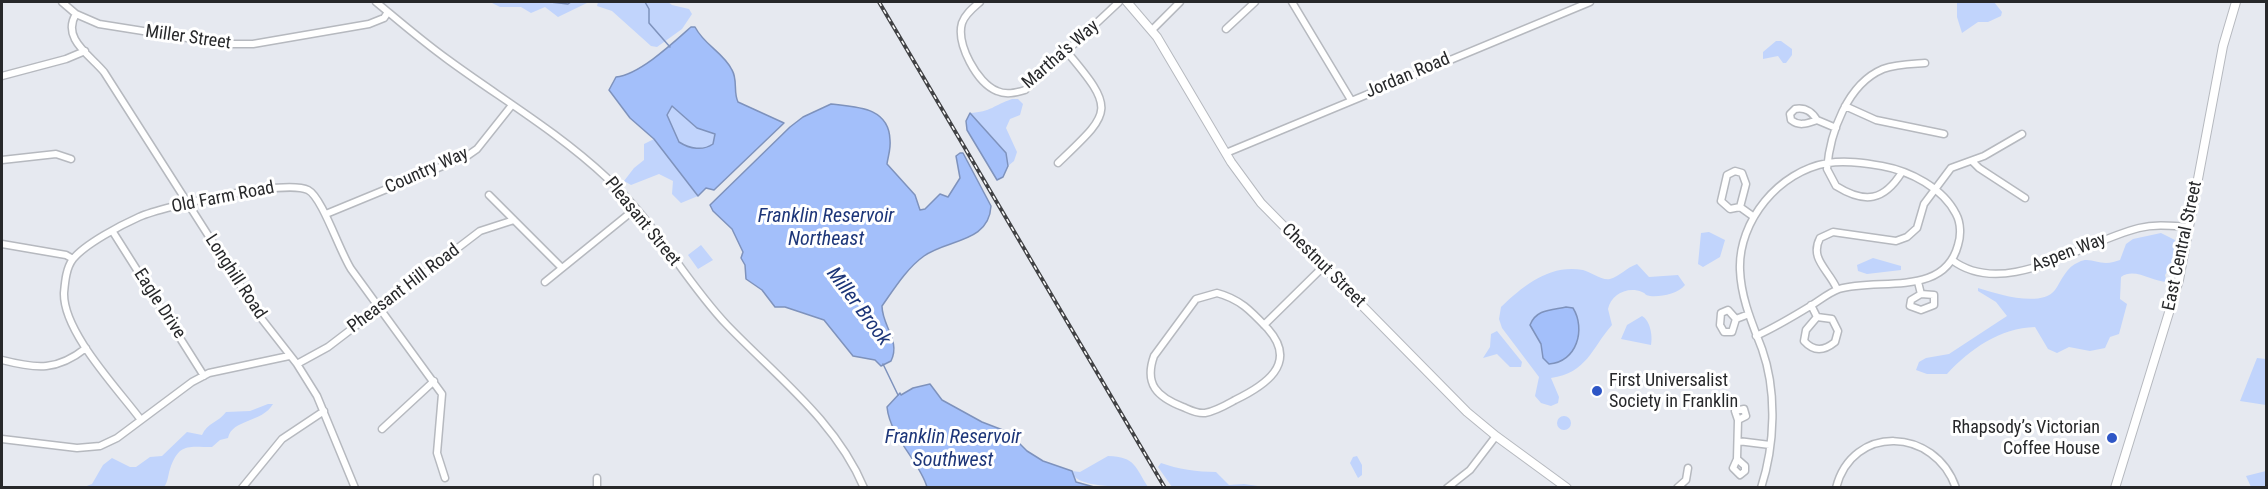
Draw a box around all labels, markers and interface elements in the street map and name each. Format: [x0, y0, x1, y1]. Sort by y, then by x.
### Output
street label: Martha's Way [1018, 16, 1104, 94]
street label: Miller Street [144, 21, 232, 55]
street label: Jordan Road [1363, 49, 1453, 103]
street label: Country Way [382, 143, 472, 199]
street label: Pleasant Street [600, 173, 684, 271]
street label: Old Farm Road [170, 177, 276, 219]
street label: East Central Street [2159, 179, 2207, 313]
water label: Franklin Reservoir Northeast [758, 205, 894, 252]
street label: Chestnut Street [1276, 219, 1370, 313]
street label: Aspen Way [2029, 229, 2109, 277]
street label: Longhill Road [200, 231, 270, 323]
street label: Pheasant Hill Road [344, 240, 464, 338]
water label: Miller Brook [821, 263, 895, 351]
street label: Eagle Drive [128, 265, 190, 343]
place label: First Universalist Society in Franklin [1609, 370, 1738, 412]
marker: First Universalist Society in Franklin [1590, 384, 1604, 398]
place label: Rhapsody’s Victorian Coffee House [1952, 417, 2100, 460]
water label: Franklin Reservoir Southwest [885, 426, 1021, 473]
marker: Rhapsody’s Victorian Coffee House [2105, 431, 2119, 445]

